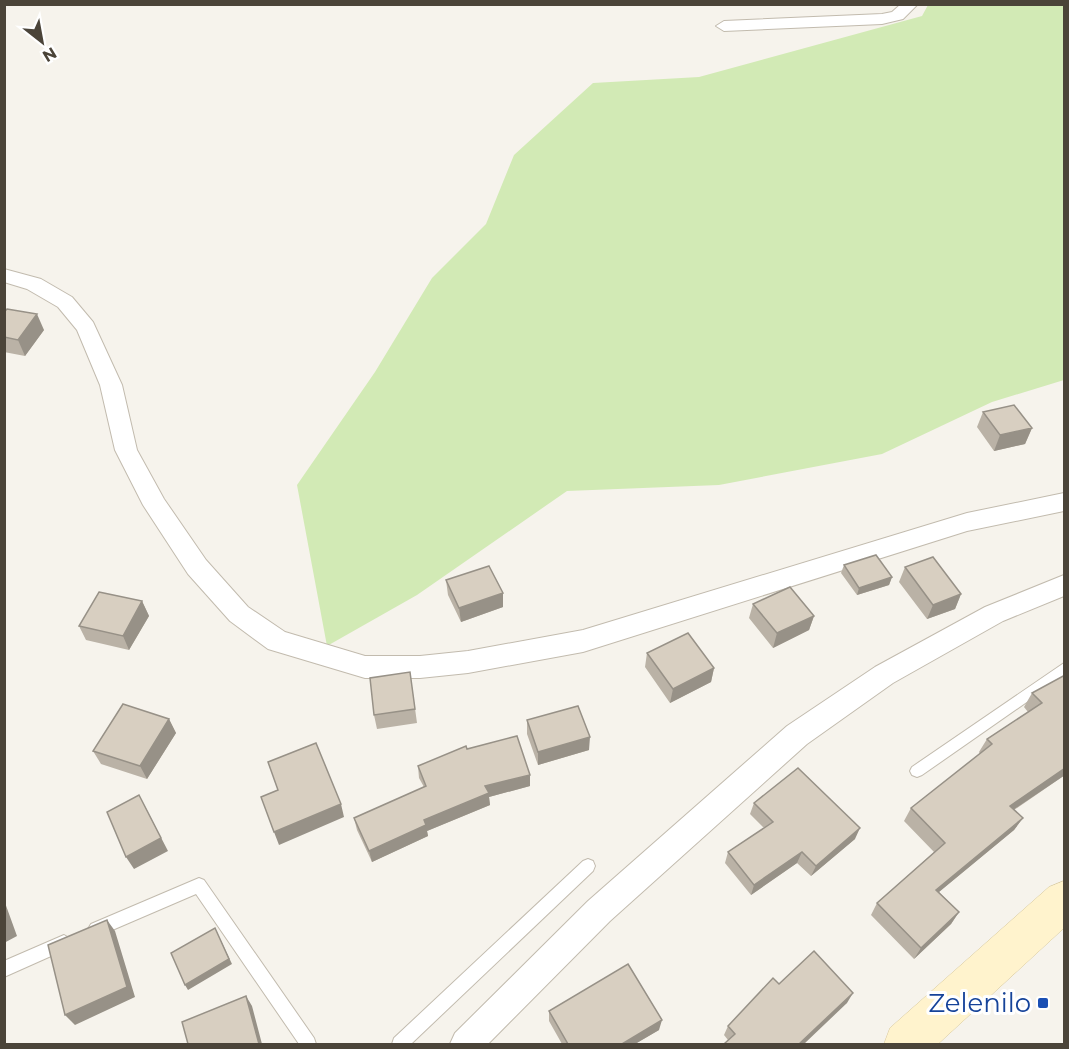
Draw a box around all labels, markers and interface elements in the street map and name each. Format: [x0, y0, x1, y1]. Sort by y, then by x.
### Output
north arrow [12, 12, 72, 72]
text: N [39, 43, 60, 66]
place label: Zelenilo [928, 987, 1031, 1019]
marker: Zelenilo [1036, 996, 1050, 1010]

